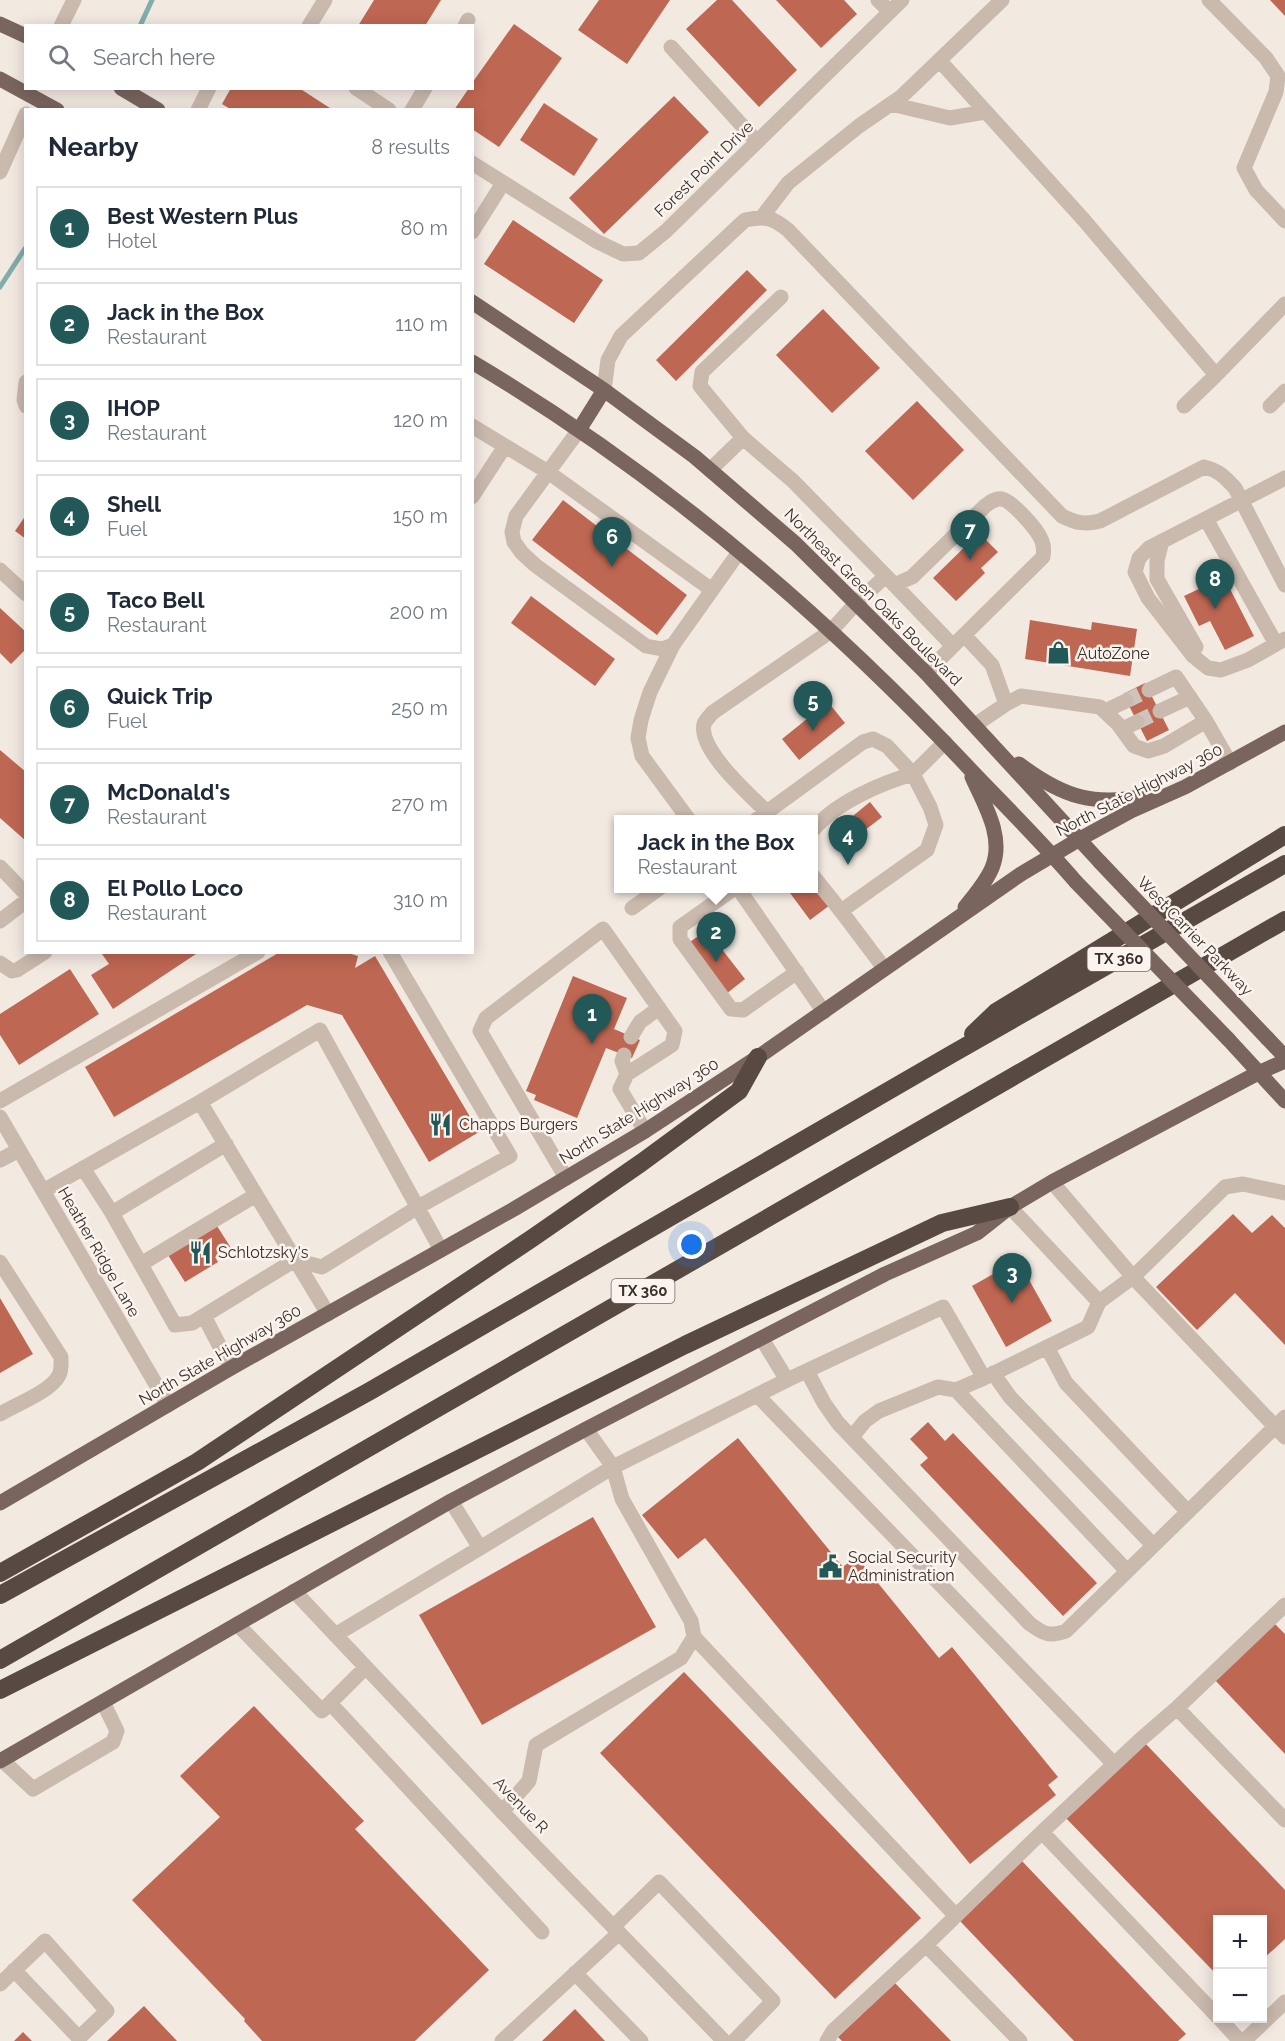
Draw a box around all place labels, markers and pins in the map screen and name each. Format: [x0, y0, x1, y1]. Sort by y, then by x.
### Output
pin: 7 [950, 510, 990, 560]
pin: 6 [592, 518, 632, 567]
pin: 8 [1196, 560, 1234, 609]
shop icon: AutoZone [1046, 640, 1072, 666]
place label: AutoZone [1077, 644, 1150, 663]
pin: 5 [794, 682, 832, 731]
pin: 4 [828, 816, 868, 865]
pin: 2 [696, 912, 736, 962]
pin: 1 [572, 994, 612, 1044]
restaurant icon: Chapps Burgers [428, 1111, 454, 1137]
place label: Chapps Burgers [459, 1115, 578, 1134]
restaurant icon: Schlotzsky's [187, 1239, 213, 1265]
place label: Schlotzsky's [218, 1243, 309, 1262]
pin: 3 [992, 1254, 1032, 1303]
place label: Social Security Administration [848, 1548, 957, 1585]
public building icon: Social Security Administration [817, 1553, 843, 1579]

